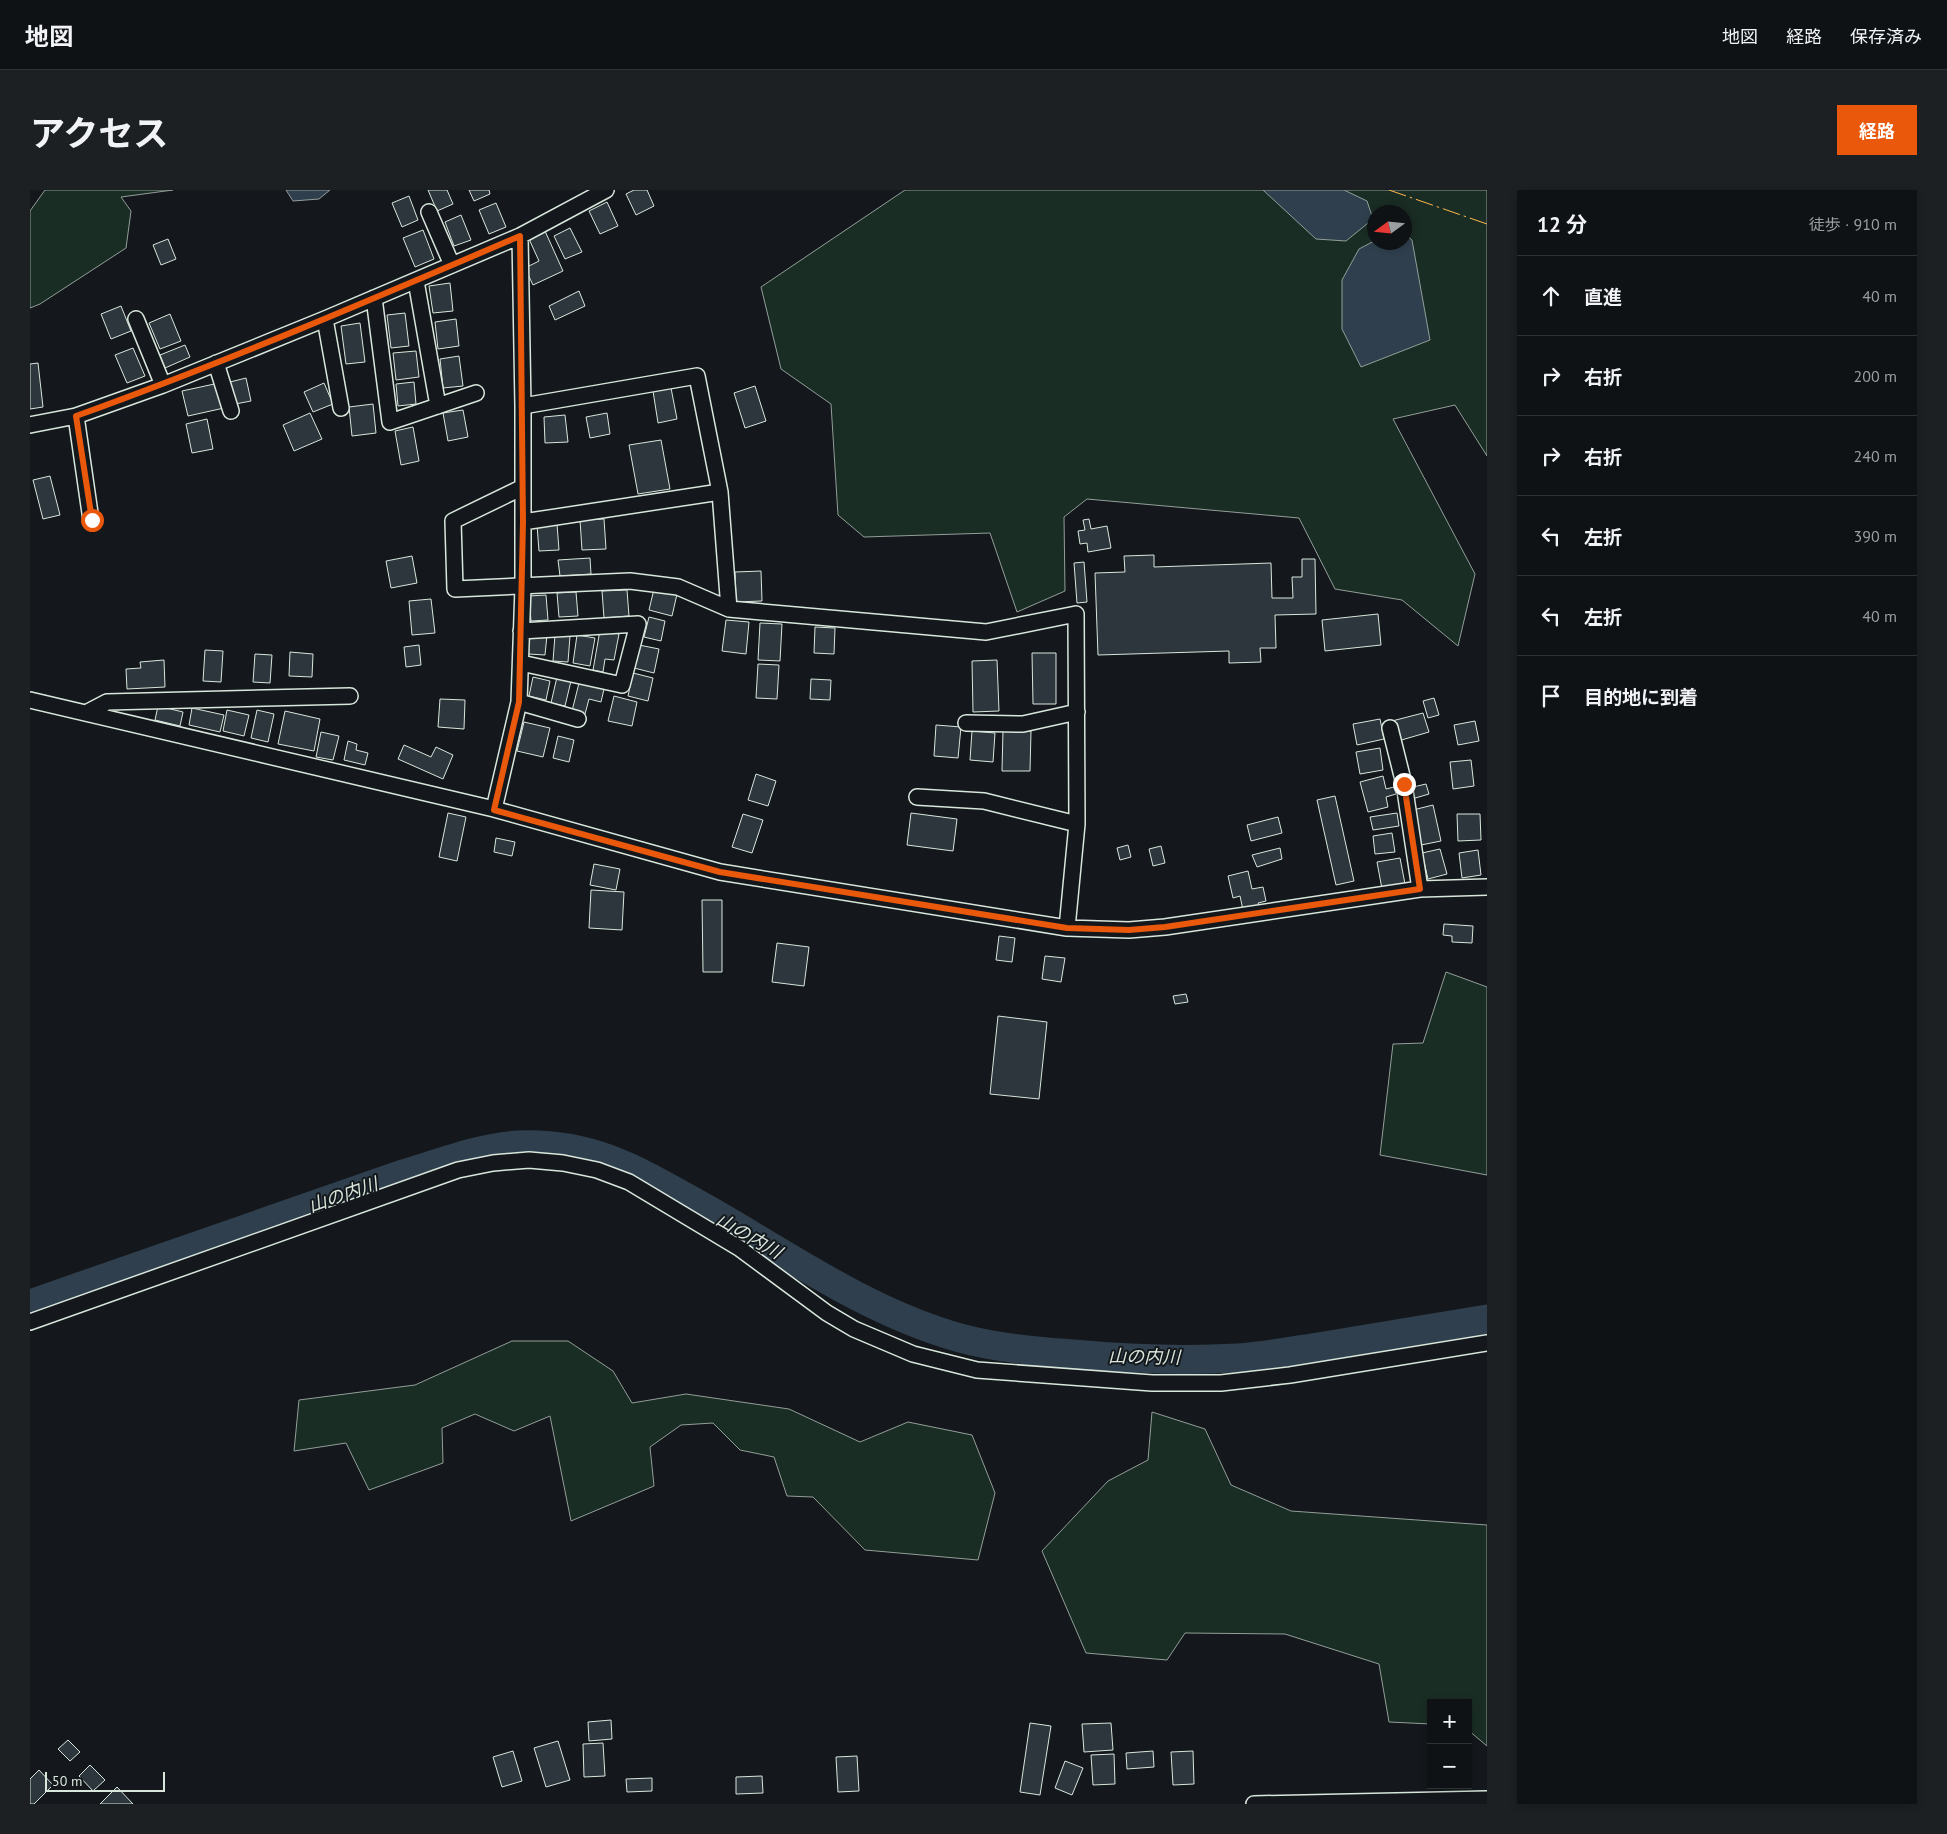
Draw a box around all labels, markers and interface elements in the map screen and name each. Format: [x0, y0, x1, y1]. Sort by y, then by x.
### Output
text: 地図 [25, 21, 73, 52]
text: 地図 [1722, 25, 1758, 48]
text: 経路 [1786, 25, 1822, 48]
text: 保存済み [1850, 25, 1922, 48]
button: 経路 [1837, 105, 1917, 155]
text: アクセス [30, 110, 168, 156]
north arrow [1367, 205, 1412, 250]
text: 12 分 [1537, 211, 1587, 238]
text: 徒歩 · 910 m [1809, 214, 1897, 234]
icon: ahead [1537, 282, 1565, 310]
text: 直進 [1584, 285, 1622, 309]
text: 40 m [1862, 286, 1897, 306]
icon: right [1537, 362, 1565, 390]
text: 右折 [1584, 365, 1622, 389]
text: 200 m [1854, 366, 1897, 386]
icon: right [1537, 442, 1565, 470]
text: 右折 [1584, 445, 1622, 469]
text: 240 m [1854, 446, 1897, 466]
route start [81, 509, 104, 532]
icon: left [1537, 522, 1565, 550]
text: 左折 [1584, 525, 1622, 549]
text: 390 m [1854, 526, 1897, 546]
icon: left [1537, 602, 1565, 630]
text: 左折 [1584, 605, 1622, 629]
text: 40 m [1862, 606, 1897, 626]
icon: arrive [1537, 682, 1565, 710]
text: 目的地に到着 [1584, 685, 1698, 709]
route end [1393, 773, 1416, 796]
water label: 山の内川 [305, 1171, 383, 1217]
water label: 山の内川 [712, 1208, 788, 1265]
water label: 山の内川 [1108, 1344, 1182, 1369]
map controls [1427, 1699, 1472, 1789]
button: + [1427, 1699, 1472, 1744]
button: − [1427, 1744, 1472, 1789]
scale bar [45, 1769, 165, 1792]
text: 50 m [52, 1772, 82, 1790]

